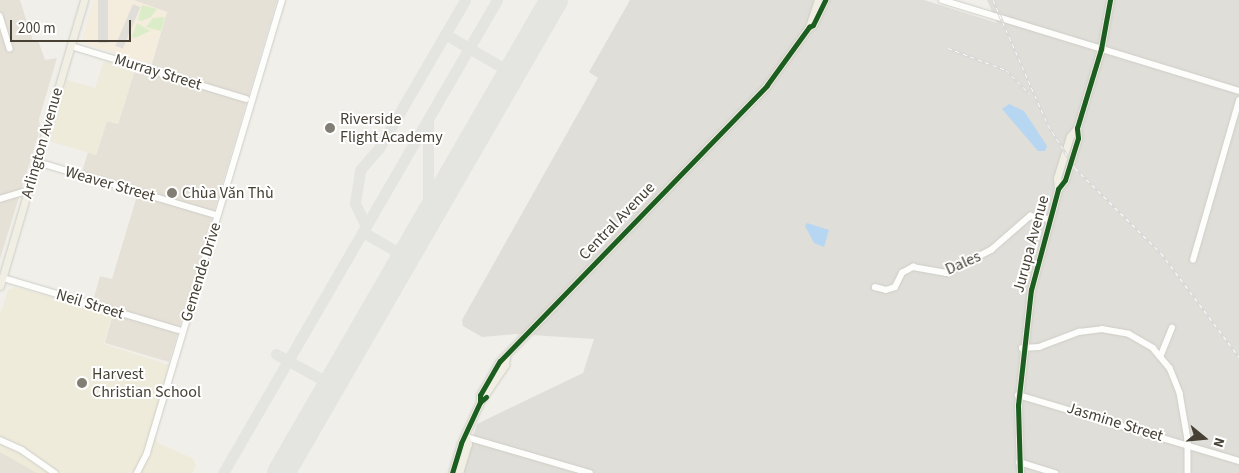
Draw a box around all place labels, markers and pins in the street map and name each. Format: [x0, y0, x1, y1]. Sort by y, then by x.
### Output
place label: Riverside Flight Academy [340, 109, 443, 147]
marker: Riverside Flight Academy [324, 122, 336, 134]
place label: Chùa Văn Thù [182, 183, 274, 203]
marker: Chùa Văn Thù [166, 187, 178, 199]
place label: Harvest Christian School [92, 364, 201, 402]
marker: Harvest Christian School [76, 377, 88, 389]

